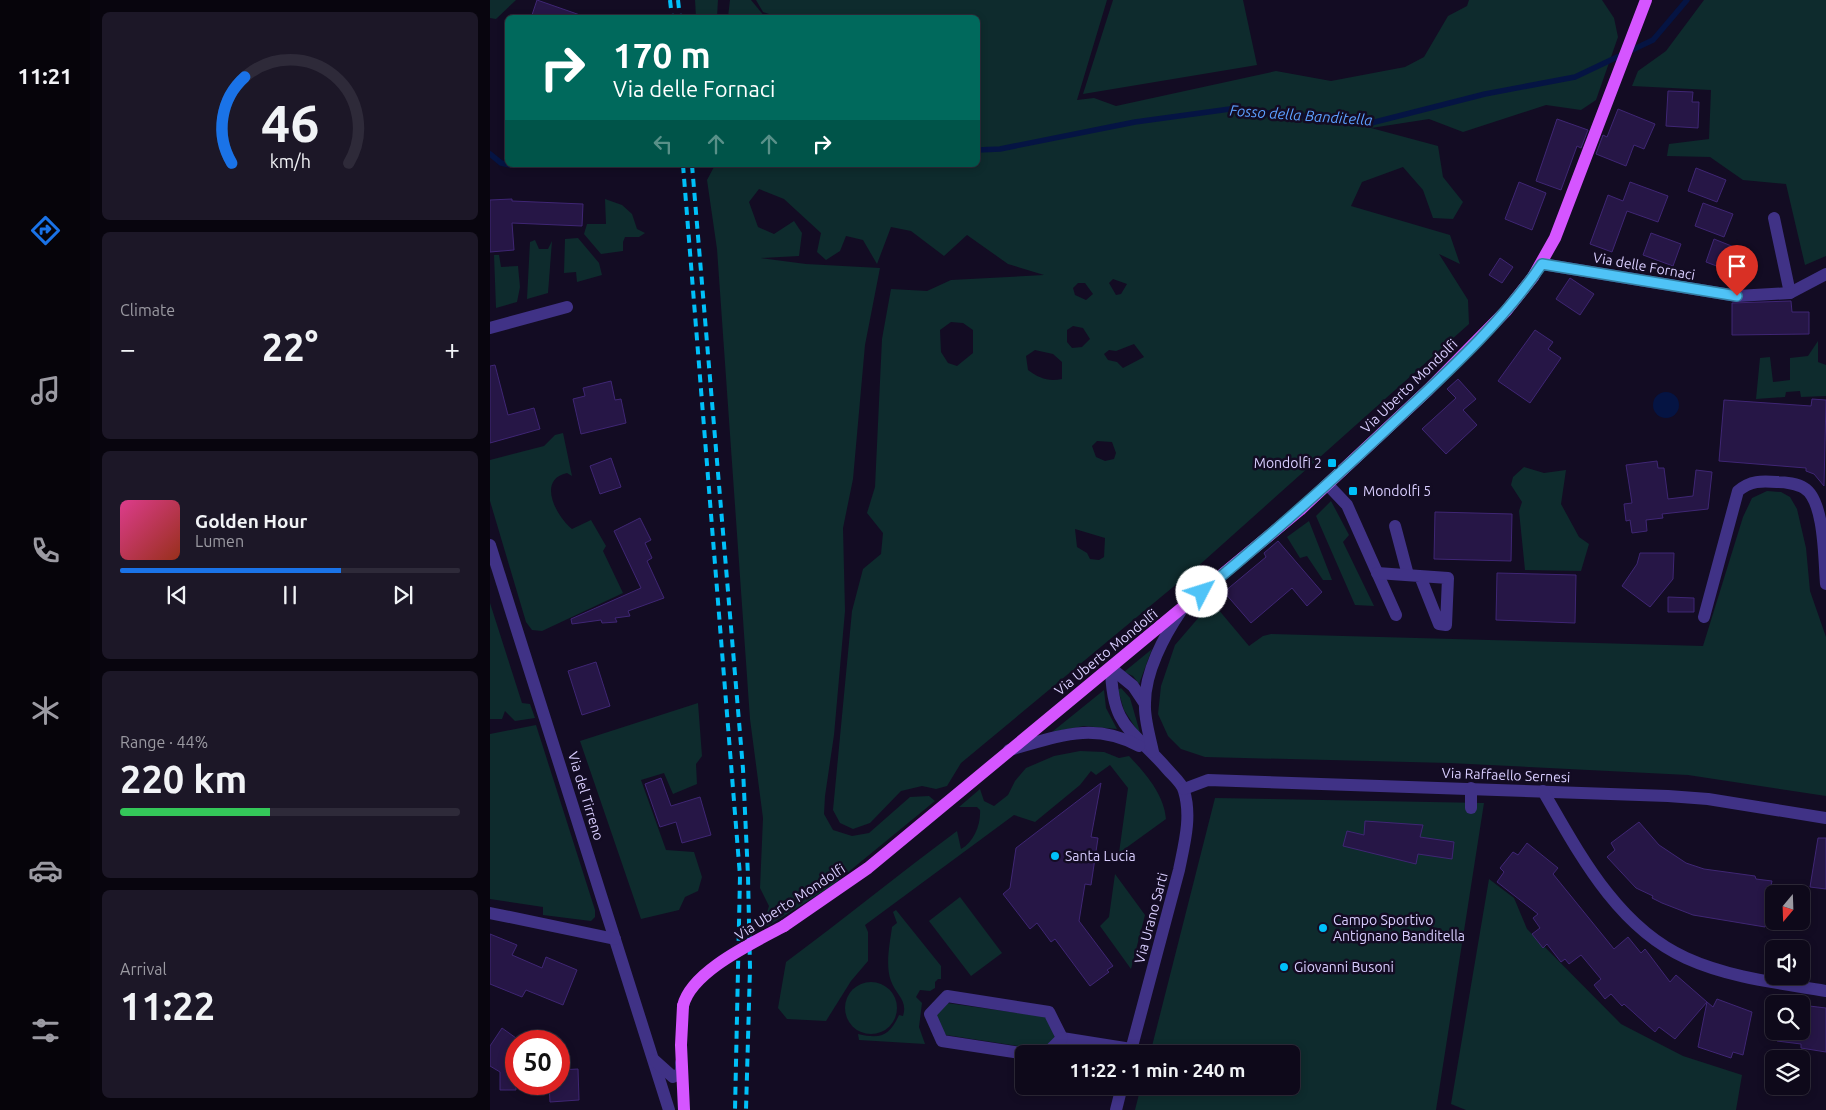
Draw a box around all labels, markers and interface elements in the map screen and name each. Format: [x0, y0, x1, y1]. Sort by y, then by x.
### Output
icon: right [530, 35, 595, 100]
text: 170 m [613, 35, 711, 75]
text: 11:21 [17, 63, 73, 88]
text: Via delle Fornaci [613, 76, 775, 101]
text: 46 [261, 94, 319, 152]
water label: Fosso della Banditella [1229, 102, 1373, 128]
icon: left [649, 130, 677, 158]
icon: ahead [702, 130, 730, 158]
icon: ahead [755, 130, 783, 158]
icon: right [808, 130, 836, 158]
text: km/h [269, 151, 311, 171]
icon: directions [28, 213, 63, 248]
pin [1716, 245, 1758, 296]
street label: Via delle Fornaci [1592, 249, 1696, 283]
icon: arrive [1723, 252, 1751, 280]
text: Climate [120, 301, 175, 319]
text: 22° [262, 326, 318, 368]
text: − [120, 333, 136, 364]
text: + [444, 333, 460, 364]
street label: Via Uberto Mondolfi [1357, 336, 1461, 436]
icon: music [28, 373, 63, 408]
place label: Mondolfi 2 [1254, 455, 1322, 471]
marker: Mondolfi 2 [1326, 457, 1338, 469]
place label: Mondolfi 5 [1363, 483, 1431, 499]
marker: Mondolfi 5 [1347, 485, 1359, 497]
text: Golden Hour [195, 510, 307, 532]
text: Lumen [195, 532, 244, 550]
icon: phone [28, 533, 63, 568]
position arrow [1175, 565, 1227, 617]
icon: previous [163, 581, 191, 609]
icon: pause [276, 581, 304, 609]
icon: next [389, 581, 417, 609]
street label: Via Uberto Mondolfi [1051, 606, 1161, 698]
icon: climate [28, 693, 63, 728]
text: Range · 44% [120, 733, 208, 751]
street label: Via del Tirreno [565, 750, 607, 842]
text: 220 km [120, 758, 247, 800]
street label: Via Raffaello Sernesi [1441, 765, 1571, 785]
place label: Santa Lucia [1065, 848, 1136, 864]
marker: Santa Lucia [1049, 850, 1061, 862]
icon: car [28, 853, 63, 888]
street label: Via Uberto Mondolfi [732, 860, 848, 944]
street label: Via Urano Sarti [1131, 871, 1171, 965]
north arrow [1765, 885, 1810, 930]
map controls [1765, 885, 1810, 1095]
place label: Campo Sportivo Antignano Banditella [1333, 912, 1465, 944]
marker: Campo Sportivo Antignano Banditella [1317, 922, 1329, 934]
button: sound [1765, 940, 1810, 985]
place label: Giovanni Busoni [1294, 959, 1394, 975]
text: Arrival [120, 960, 167, 978]
marker: Giovanni Busoni [1278, 961, 1290, 973]
text: 11:22 [120, 985, 215, 1027]
button: search [1765, 995, 1810, 1040]
icon: filters [28, 1013, 63, 1048]
speed limit sign: 50 [505, 1030, 570, 1095]
button: layers [1765, 1050, 1810, 1095]
text: 11:22 · 1 min · 240 m [1070, 1059, 1245, 1081]

